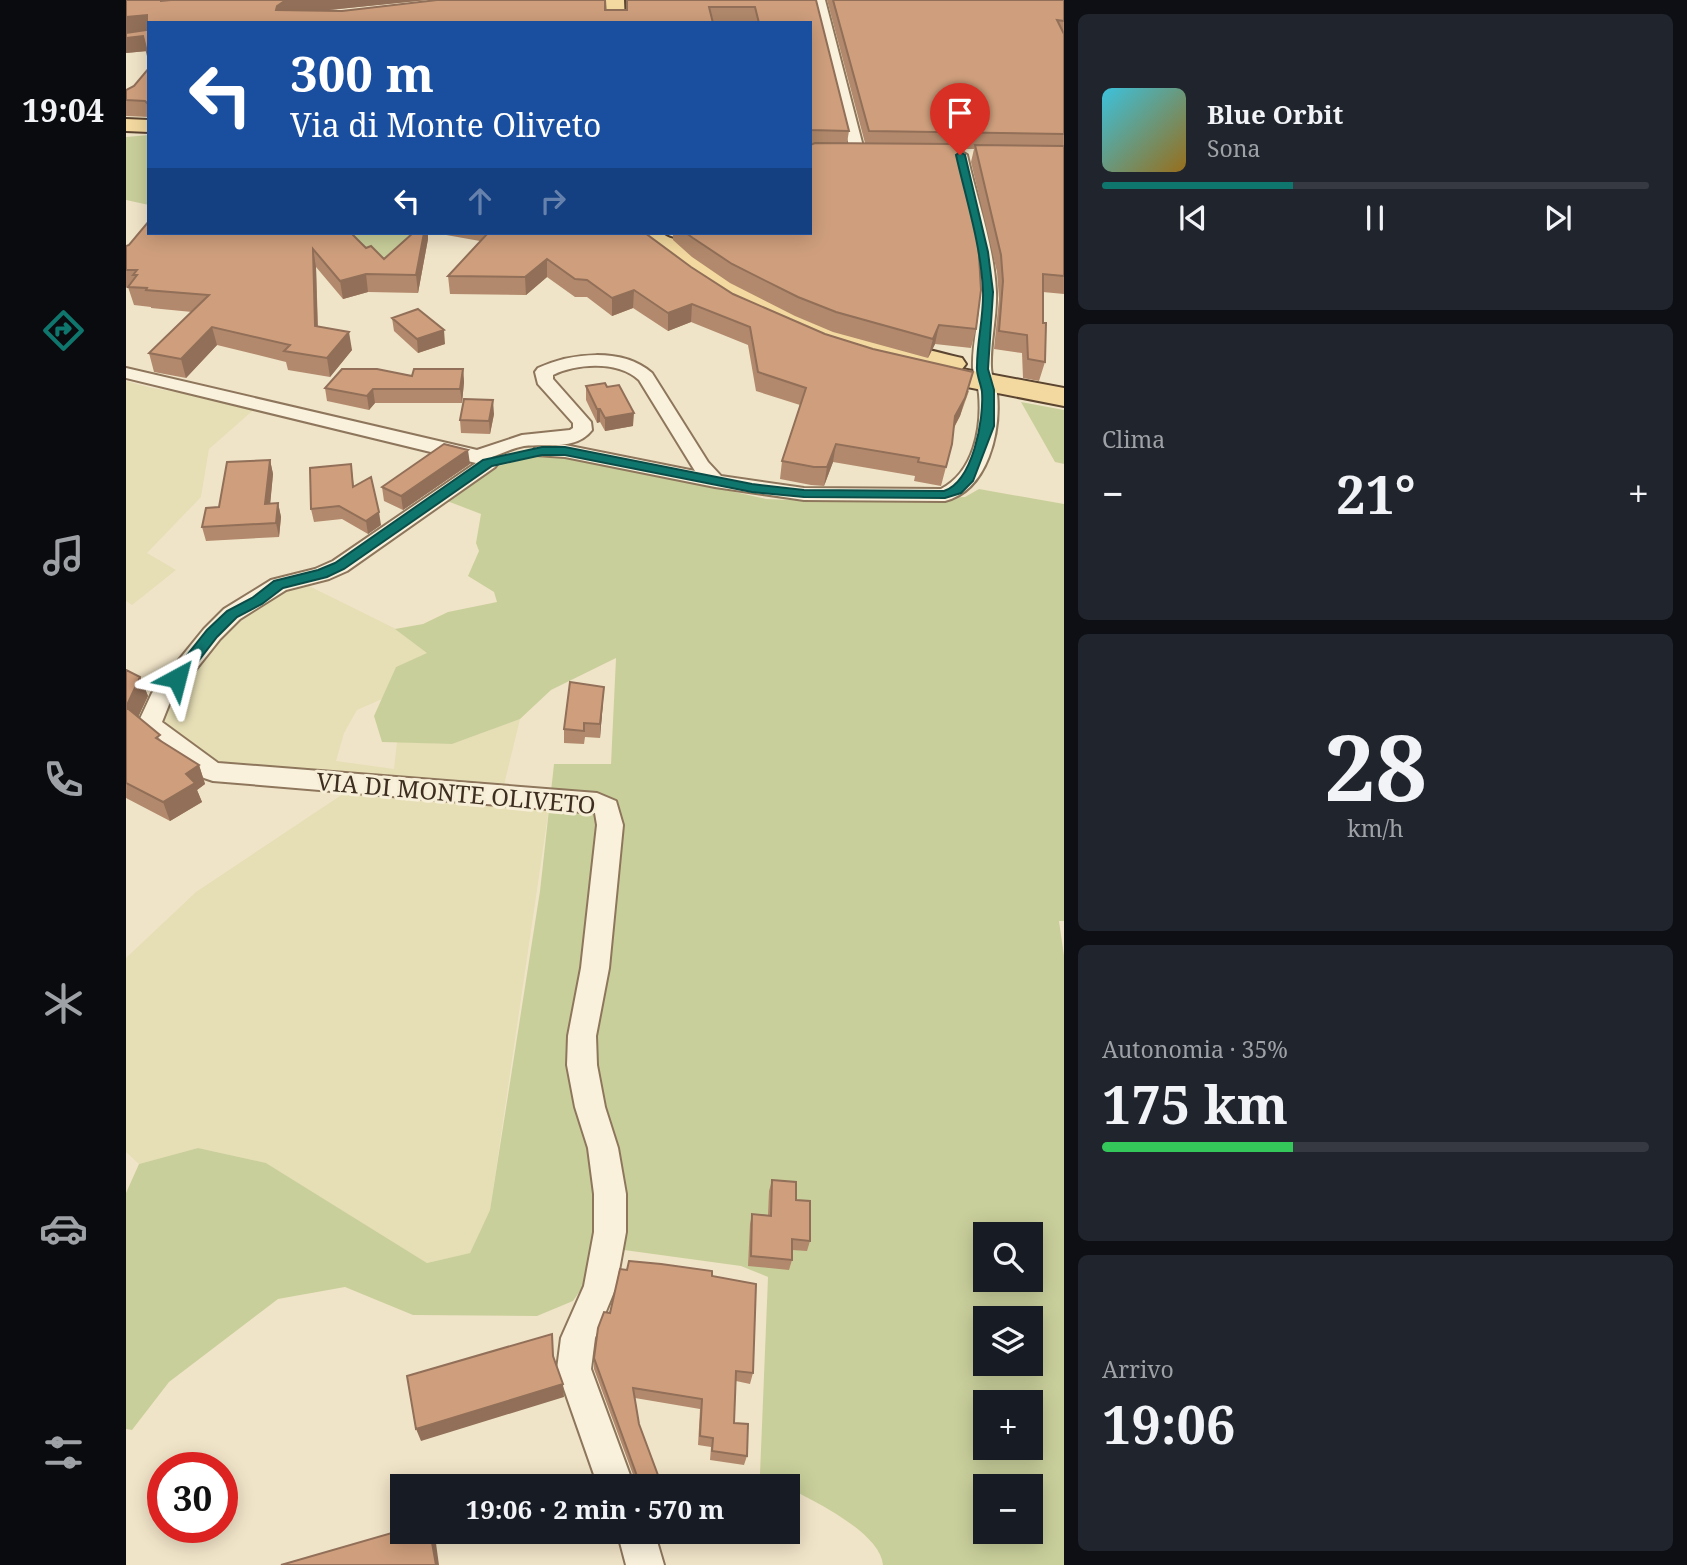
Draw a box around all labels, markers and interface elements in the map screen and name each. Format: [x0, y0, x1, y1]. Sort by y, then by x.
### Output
text: 300 m [290, 40, 434, 106]
icon: left [175, 49, 266, 140]
pin [930, 83, 990, 155]
text: 19:04 [22, 88, 104, 131]
icon: arrive [941, 94, 979, 132]
text: Blue Orbit [1207, 96, 1343, 132]
text: Via di Monte Oliveto [290, 103, 602, 146]
text: Sona [1207, 132, 1261, 164]
icon: left [388, 182, 426, 220]
icon: ahead [461, 182, 499, 220]
icon: right [534, 182, 572, 220]
icon: previous [1174, 199, 1212, 237]
icon: pause [1356, 199, 1394, 237]
icon: next [1539, 199, 1577, 237]
icon: directions [39, 306, 88, 355]
text: Clima [1102, 423, 1165, 455]
text: 21° [1336, 458, 1416, 529]
text: − [1102, 467, 1124, 519]
text: + [1628, 467, 1649, 519]
icon: music [39, 531, 88, 580]
position arrow [140, 641, 214, 715]
text: 28 [1324, 704, 1427, 828]
icon: phone [39, 755, 88, 804]
street label: VIA DI MONTE OLIVETO [315, 764, 597, 821]
text: km/h [1347, 812, 1404, 844]
icon: climate [39, 979, 88, 1028]
text: Autonomia · 35% [1102, 1033, 1288, 1065]
text: 175 km [1102, 1068, 1288, 1139]
icon: car [39, 1204, 88, 1253]
map controls [973, 1222, 1043, 1544]
button: search [973, 1222, 1043, 1292]
button: layers [973, 1306, 1043, 1376]
text: Arrivo [1102, 1353, 1174, 1385]
text: 19:06 [1102, 1388, 1235, 1459]
button: + [973, 1390, 1043, 1460]
icon: filters [39, 1428, 88, 1477]
speed limit sign: 30 [147, 1452, 238, 1543]
button: − [973, 1474, 1043, 1544]
text: 19:06 · 2 min · 570 m [465, 1491, 725, 1527]

